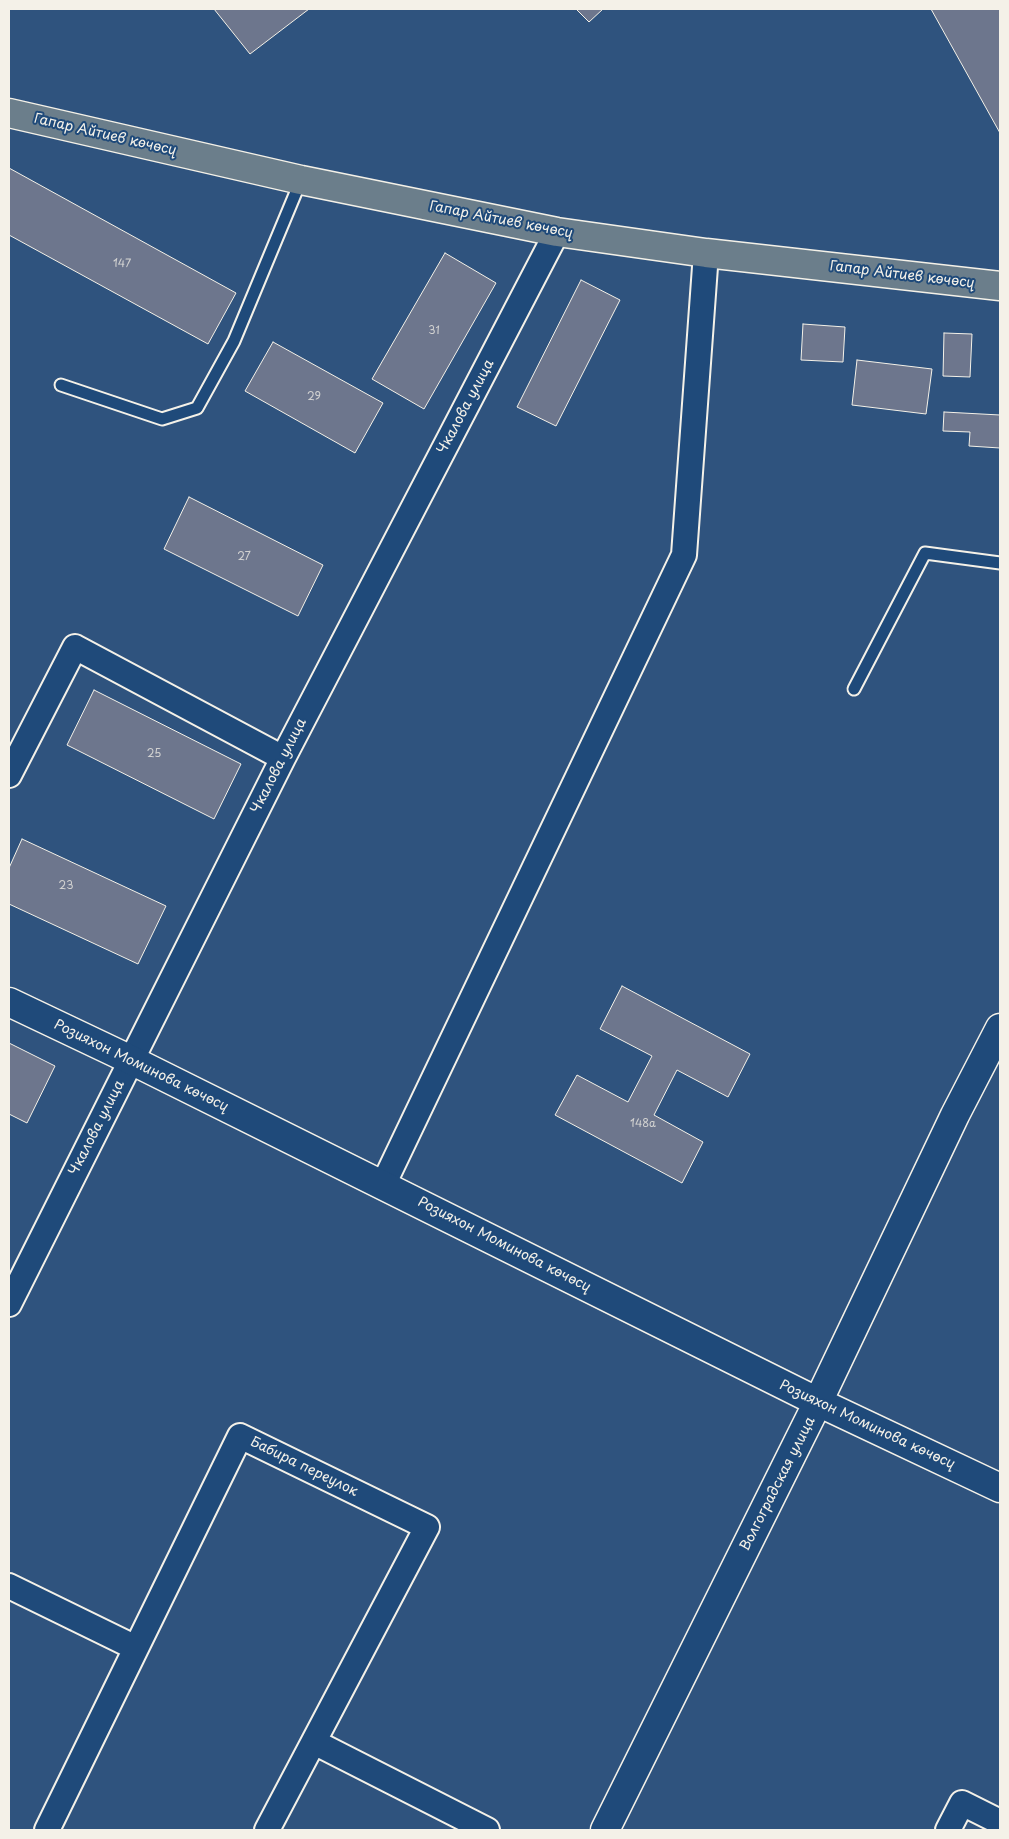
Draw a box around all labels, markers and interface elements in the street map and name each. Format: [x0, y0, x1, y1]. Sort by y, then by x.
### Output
street label: Гапар Айтиев көчөсү [32, 110, 178, 160]
street label: Гапар Айтиев көчөсү [428, 198, 574, 242]
house number: 147 [113, 257, 131, 271]
street label: Гапар Айтиев көчөсү [829, 258, 975, 292]
house number: 31 [428, 324, 440, 338]
street label: Чкалова улица [434, 357, 498, 457]
house number: 29 [307, 390, 321, 404]
house number: 27 [237, 550, 251, 564]
street label: Чкалова улица [248, 715, 310, 817]
house number: 25 [147, 747, 161, 761]
house number: 23 [59, 879, 73, 893]
street label: Розияхон Моминова көчөсү [51, 1016, 231, 1116]
street label: Чкалова улица [66, 1077, 128, 1179]
house number: 148а [630, 1117, 656, 1131]
street label: Розияхон Моминова көчөсү [415, 1194, 593, 1296]
street label: Розияхон Моминова көчөсү [776, 1377, 958, 1473]
street label: Волгоградская улица [737, 1414, 819, 1554]
street label: Бабира переулок [247, 1434, 361, 1500]

